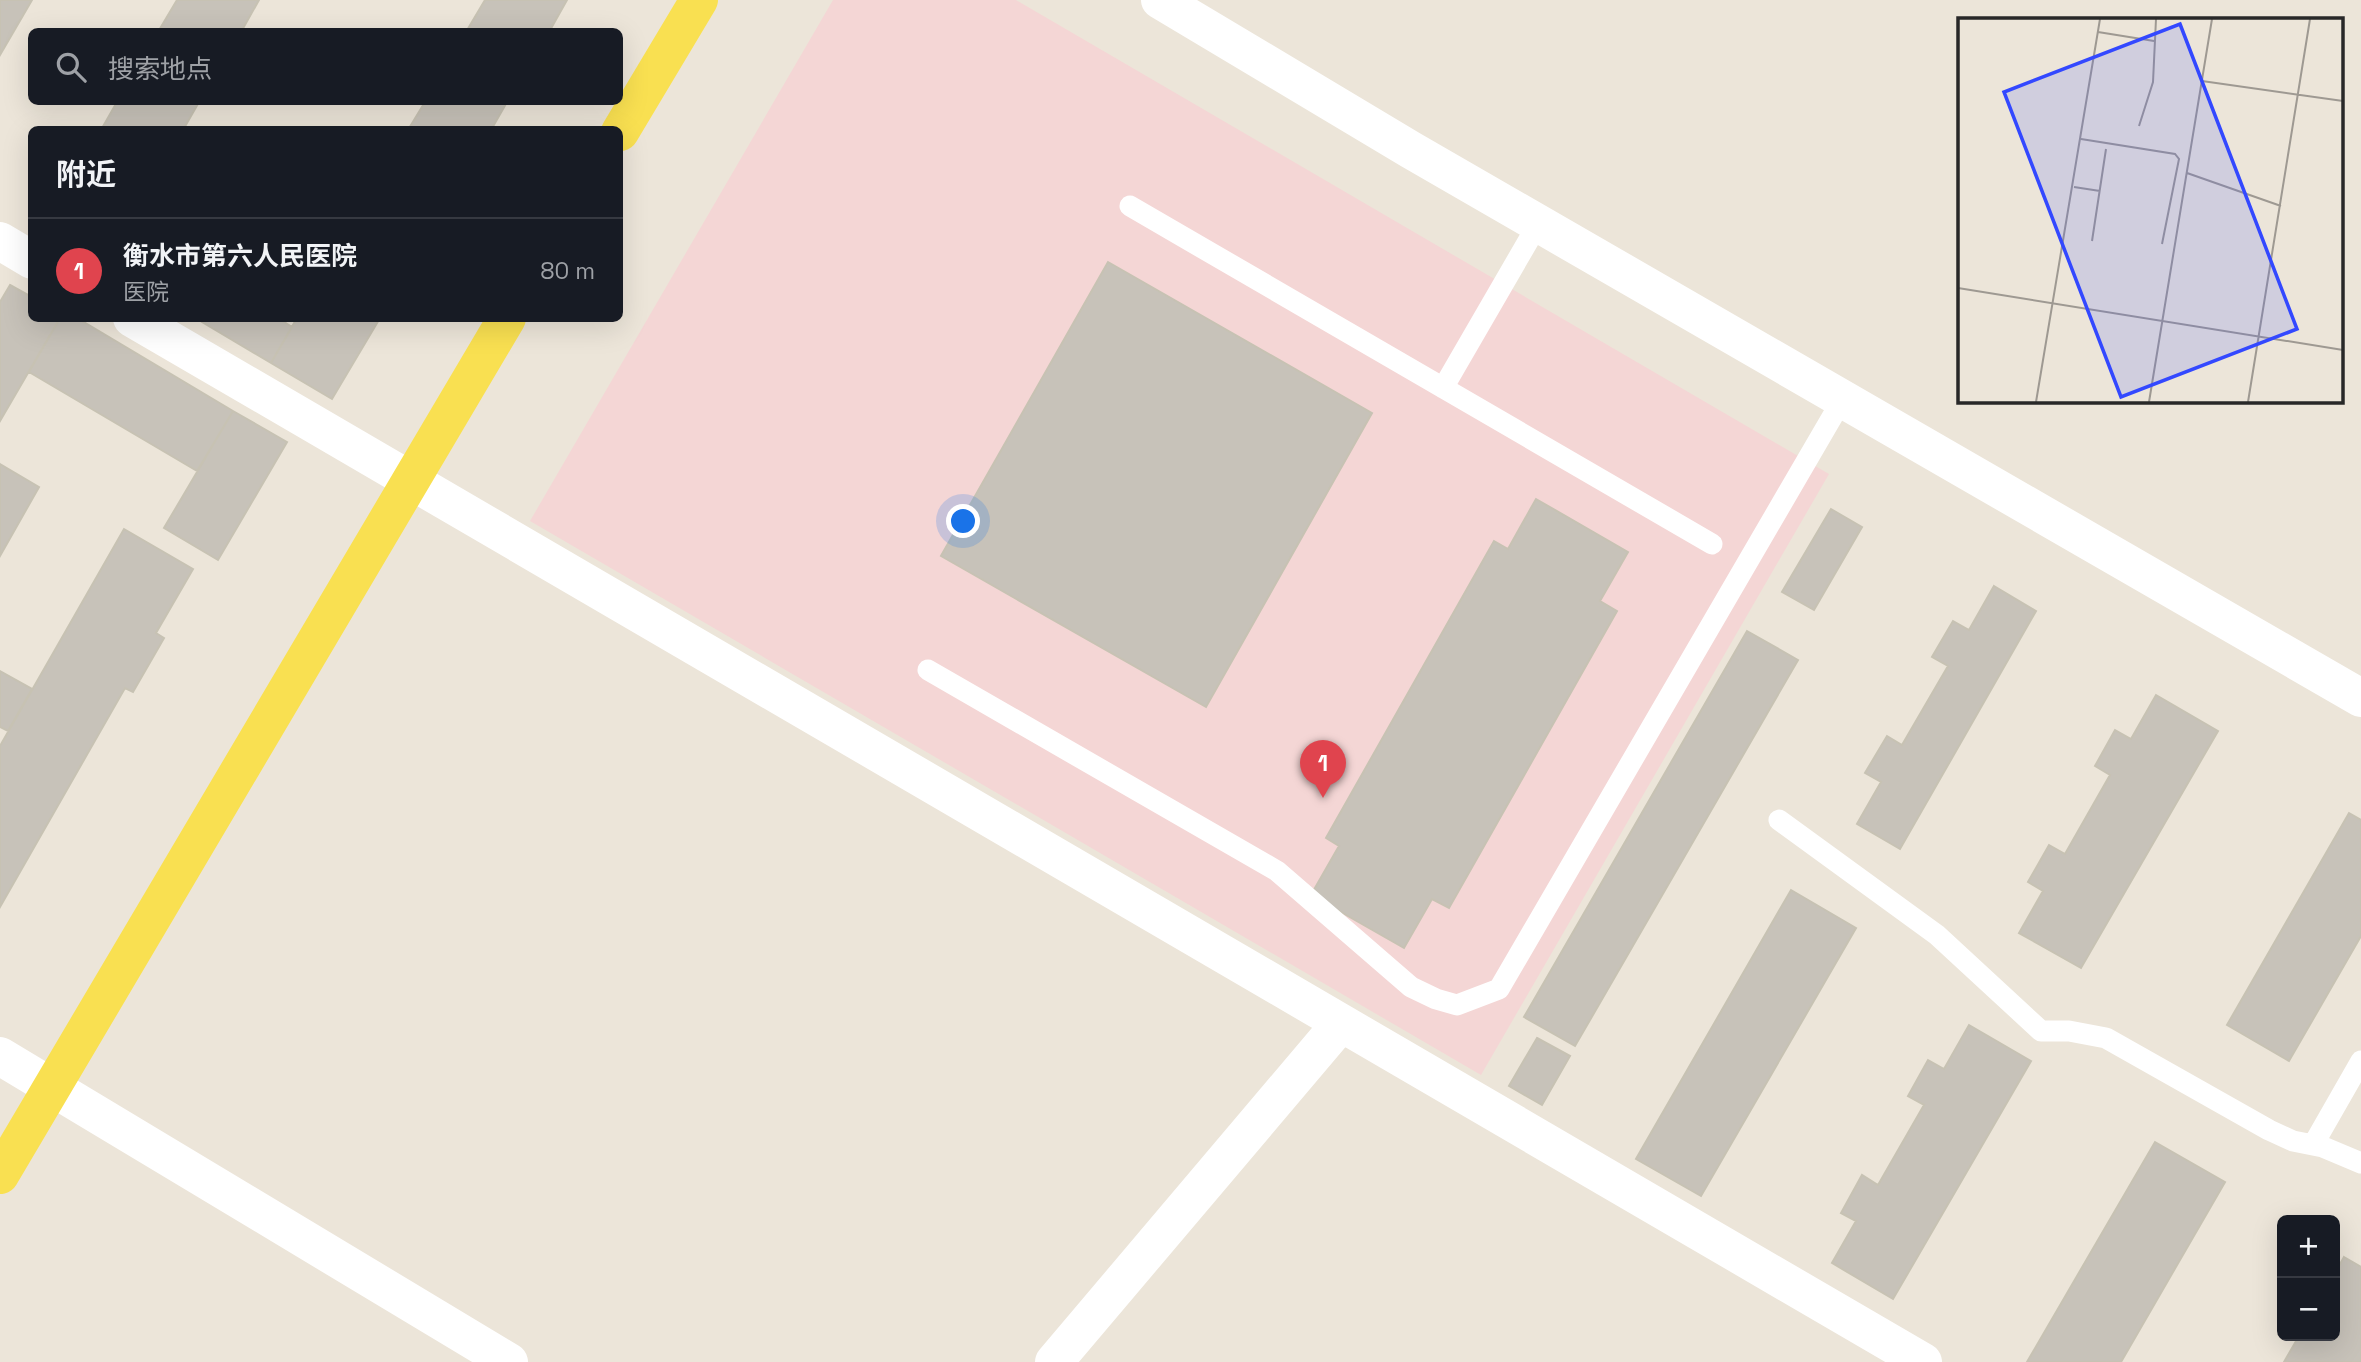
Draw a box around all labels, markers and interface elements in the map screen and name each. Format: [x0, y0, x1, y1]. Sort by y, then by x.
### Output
inset map [1958, 18, 2344, 402]
search box [28, 28, 623, 105]
icon: search [52, 48, 90, 86]
text: 搜索地点 [108, 52, 212, 86]
text: 附近 [56, 155, 116, 194]
text: 衡水市第六人民医院 [123, 239, 357, 273]
text: 1 [74, 256, 84, 286]
text: 80 m [540, 256, 595, 286]
text: 医院 [123, 277, 169, 307]
your location [946, 504, 980, 538]
pin: 1 [1300, 740, 1346, 798]
map controls [2277, 1215, 2340, 1341]
button: + [2277, 1215, 2340, 1278]
button: − [2277, 1278, 2340, 1341]

